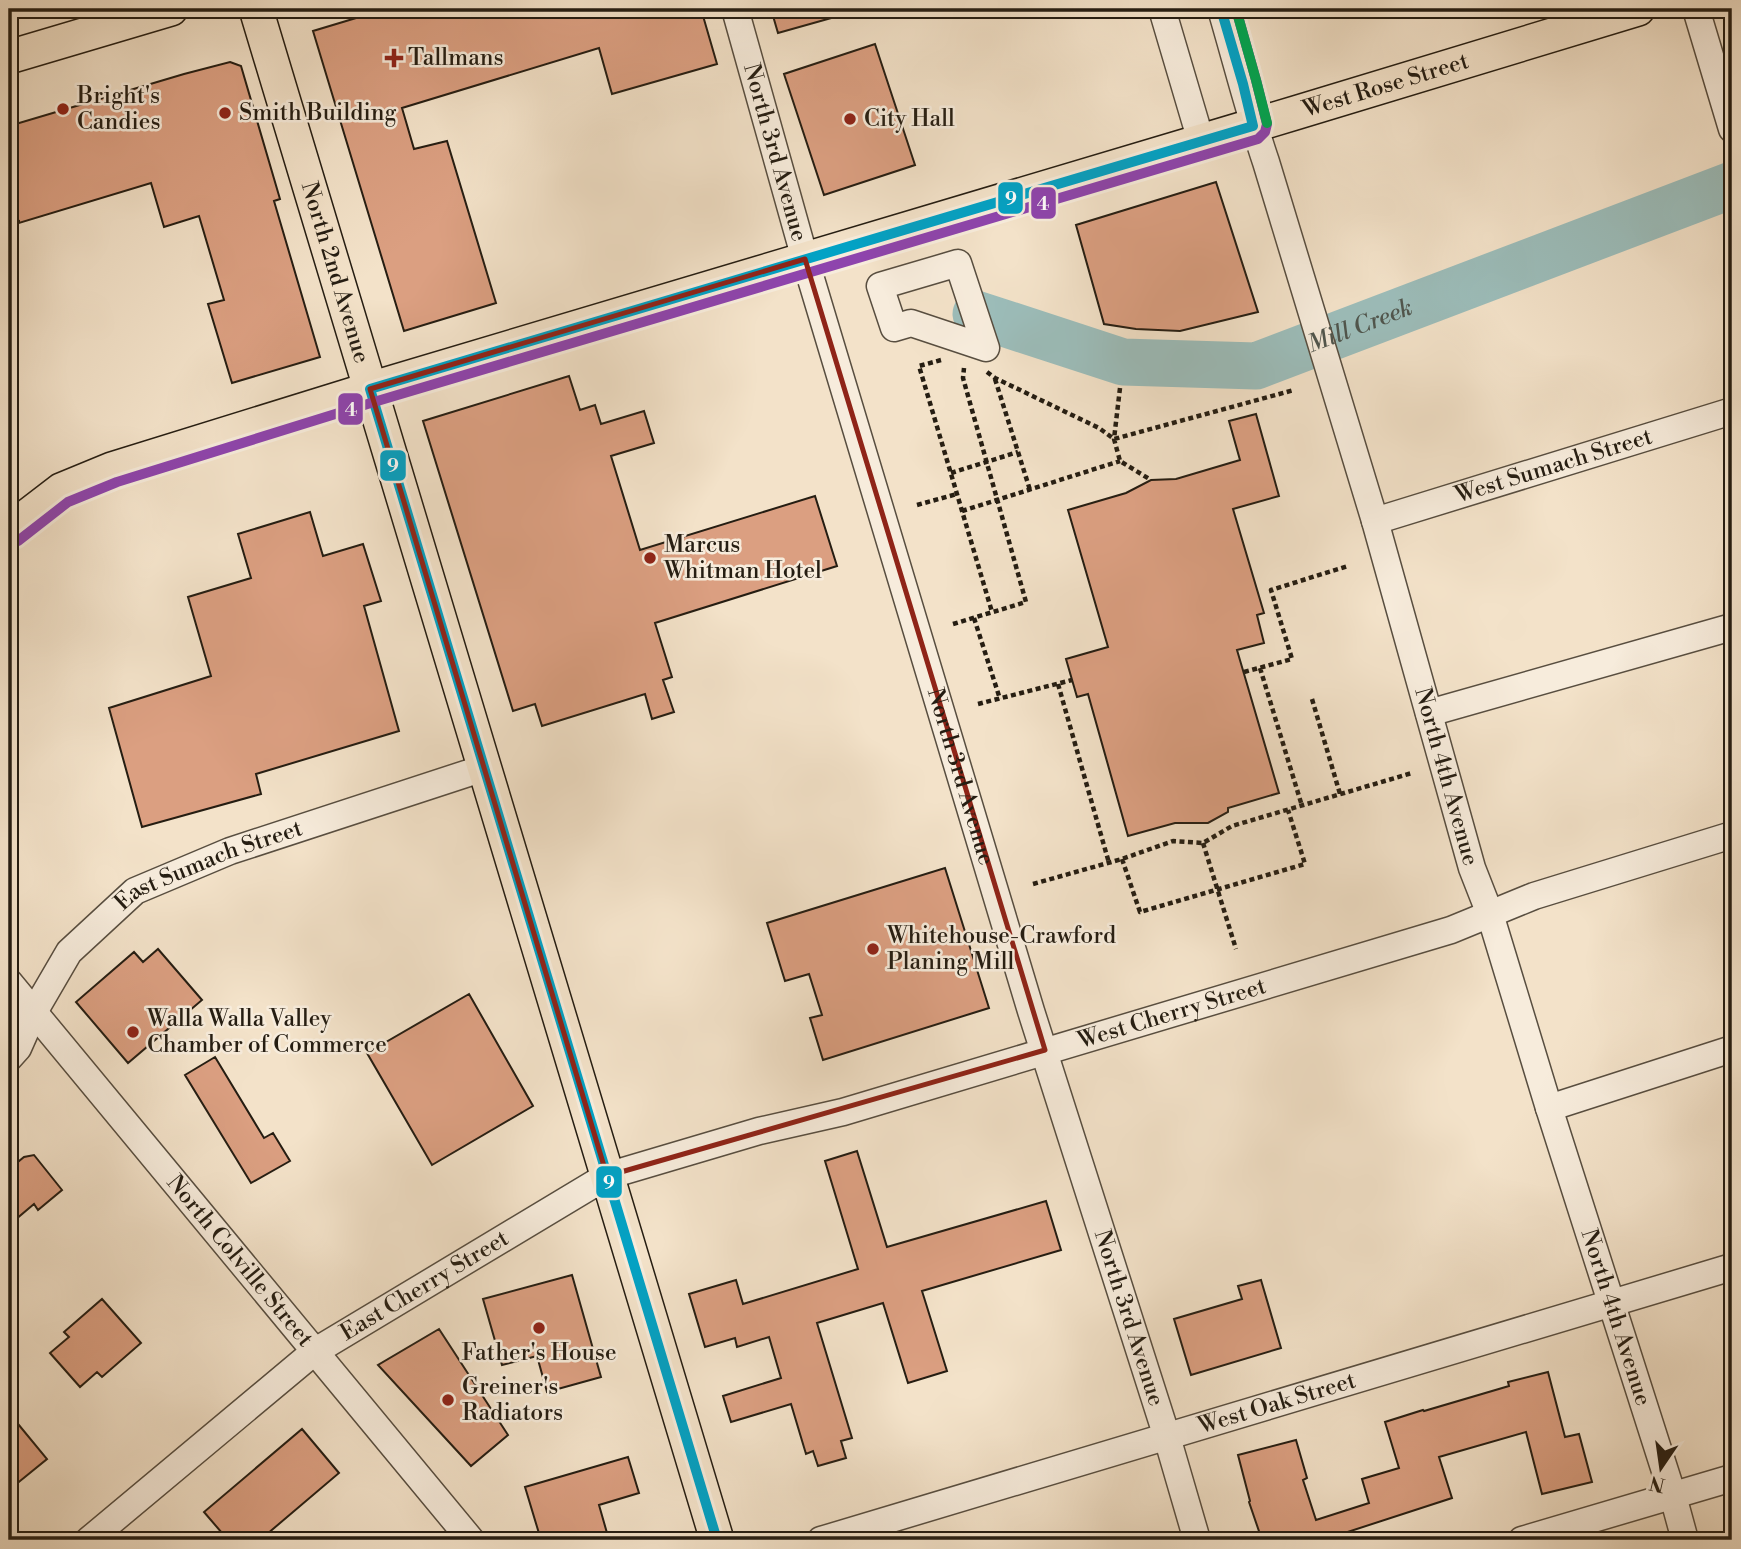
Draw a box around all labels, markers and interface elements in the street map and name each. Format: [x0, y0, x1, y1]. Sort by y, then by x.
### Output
place label: Tallmans [408, 44, 504, 72]
street label: West Rose Street [1299, 47, 1472, 124]
marker: Tallmans [386, 50, 402, 66]
street label: North 3rd Avenue [737, 60, 813, 245]
place label: Bright's Candies [76, 82, 161, 136]
place label: Smith Building [239, 99, 397, 127]
marker: Bright's Candies [55, 101, 71, 117]
marker: Smith Building [217, 105, 233, 121]
place label: City Hall [864, 105, 955, 133]
marker: City Hall [842, 111, 858, 127]
street label: North 2nd Avenue [295, 178, 376, 366]
line badge: 9 [997, 181, 1024, 215]
line badge: 4 [1030, 186, 1057, 220]
text: 9 [1005, 187, 1017, 211]
text: 4 [1037, 192, 1050, 216]
water label: Mill Creek [1303, 293, 1417, 360]
line badge: 4 [337, 392, 364, 426]
text: 4 [345, 398, 358, 422]
street label: West Sumach Street [1451, 422, 1656, 510]
line badge: 9 [379, 449, 407, 482]
text: 9 [387, 454, 399, 478]
place label: Marcus Whitman Hotel [663, 531, 822, 585]
marker: Marcus Whitman Hotel [642, 550, 658, 566]
street label: North 4th Avenue [1408, 684, 1485, 869]
street label: North 3rd Avenue [921, 685, 1000, 868]
street label: East Sumach Street [109, 814, 306, 917]
place label: Whitehouse-Crawford Planing Mill [886, 922, 1116, 976]
marker: Whitehouse-Crawford Planing Mill [865, 941, 881, 957]
street label: West Cherry Street [1074, 972, 1269, 1055]
place label: Walla Walla Valley Chamber of Commerce [146, 1005, 387, 1059]
marker: Walla Walla Valley Chamber of Commerce [125, 1024, 141, 1040]
line badge: 9 [595, 1165, 623, 1199]
street label: North Colville Street [161, 1169, 319, 1352]
text: 9 [603, 1171, 615, 1195]
street label: East Cherry Street [335, 1224, 514, 1347]
street label: North 3rd Avenue [1088, 1226, 1170, 1410]
street label: North 4th Avenue [1575, 1226, 1657, 1409]
marker: Father's House [531, 1320, 547, 1336]
place label: Father's House [461, 1339, 617, 1367]
street label: West Oak Street [1194, 1367, 1359, 1440]
place label: Greiner's Radiators [462, 1373, 563, 1427]
marker: Greiner's Radiators [440, 1392, 456, 1408]
north arrow [1626, 1434, 1696, 1504]
text: N [1647, 1470, 1667, 1497]

